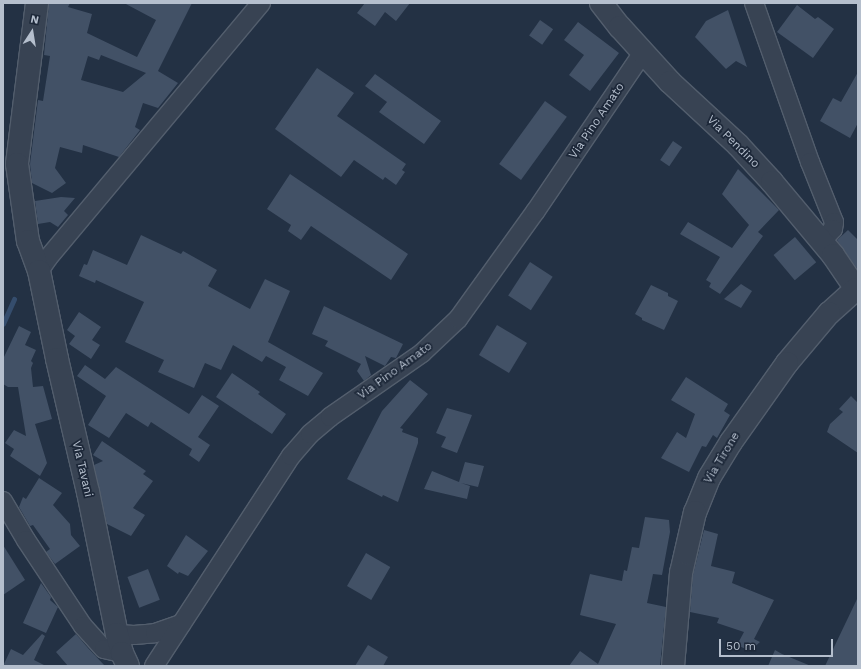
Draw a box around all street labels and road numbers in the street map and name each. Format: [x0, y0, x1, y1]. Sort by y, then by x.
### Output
street label: Via Pino Amato [566, 80, 628, 162]
street label: Via Pendino [704, 113, 762, 171]
street label: Via Pino Amato [355, 339, 435, 403]
street label: Via Tirone [701, 429, 743, 487]
street label: Via Tavani [68, 439, 96, 499]

